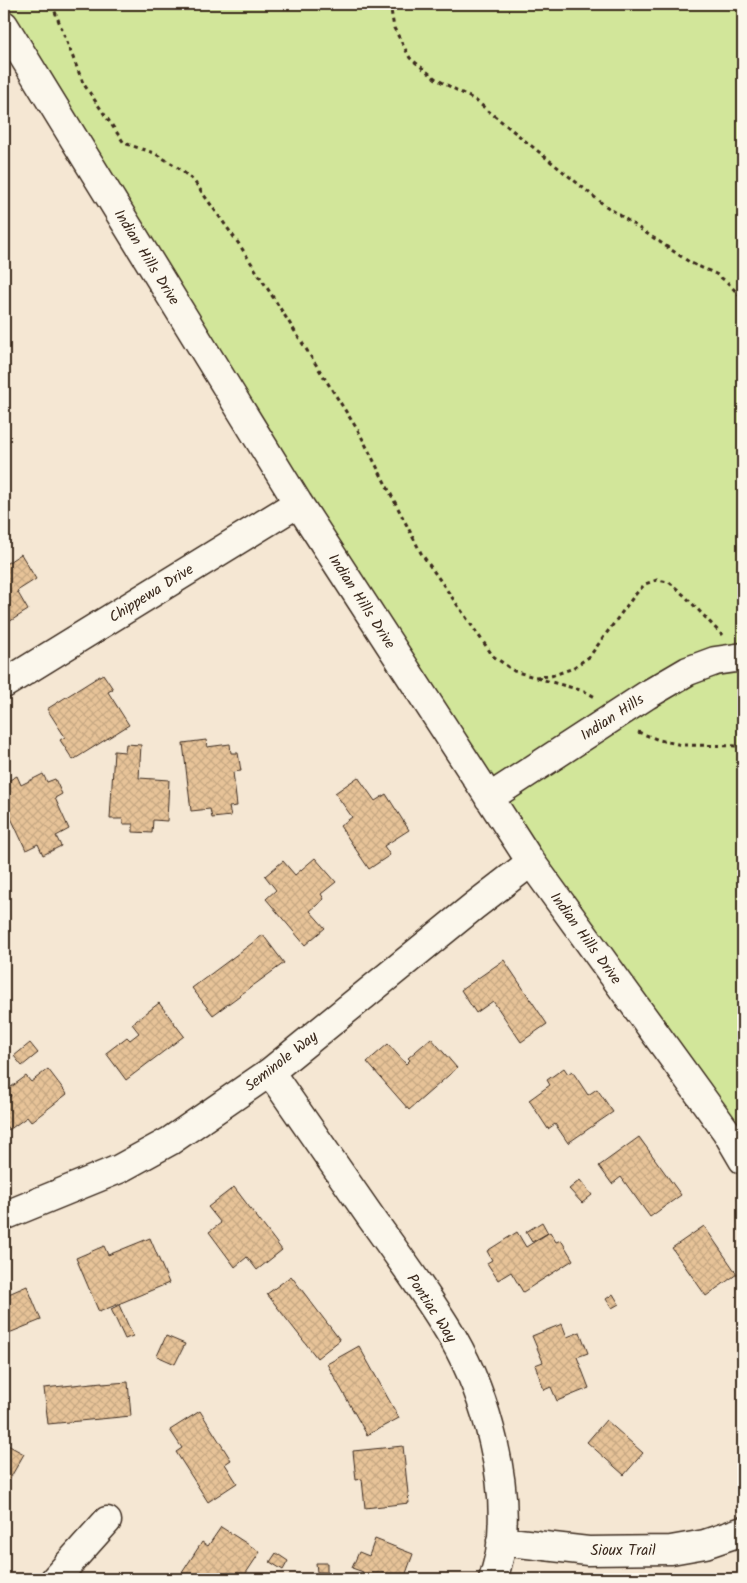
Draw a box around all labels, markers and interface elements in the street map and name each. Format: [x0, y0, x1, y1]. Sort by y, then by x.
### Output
street label: Indian Hills Drive [107, 205, 185, 310]
street label: Indian Hills Drive [321, 549, 401, 654]
street label: Chippewa Drive [104, 558, 199, 629]
street label: Indian Hills [576, 688, 650, 748]
street label: Indian Hills Drive [543, 887, 627, 990]
street label: Seminole Way [240, 1025, 324, 1098]
street label: Pontiac Way [400, 1269, 463, 1349]
street label: Sioux Trail [590, 1539, 656, 1563]

